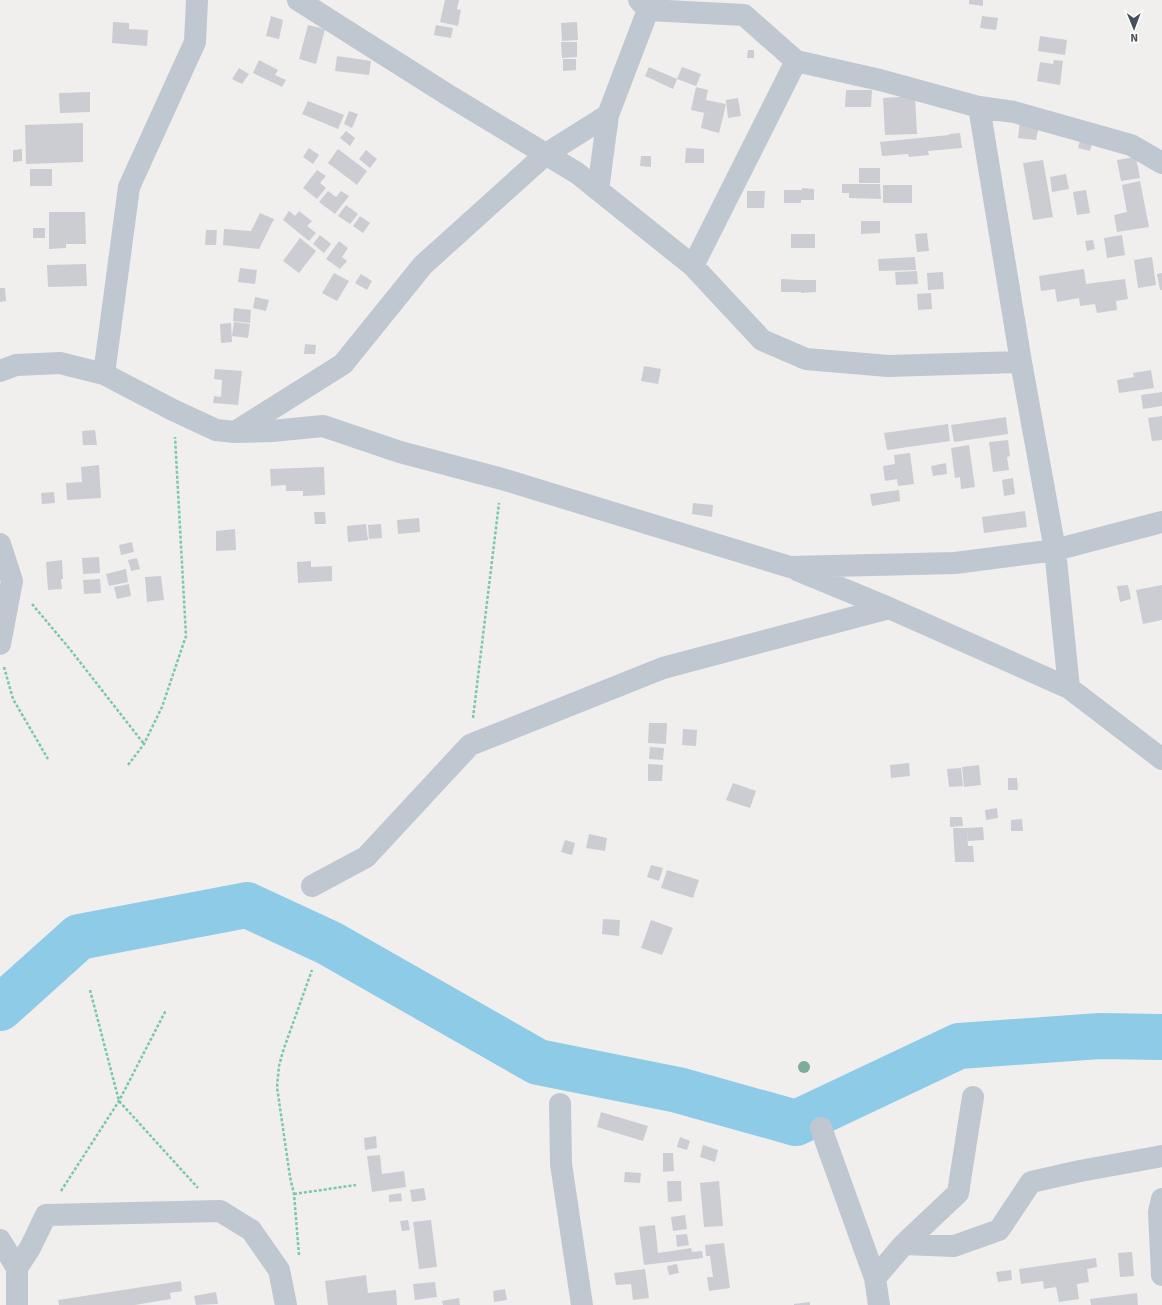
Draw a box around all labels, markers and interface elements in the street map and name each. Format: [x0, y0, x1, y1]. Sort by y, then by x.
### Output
north arrow [1114, 8, 1154, 48]
text: N [1130, 31, 1138, 44]

